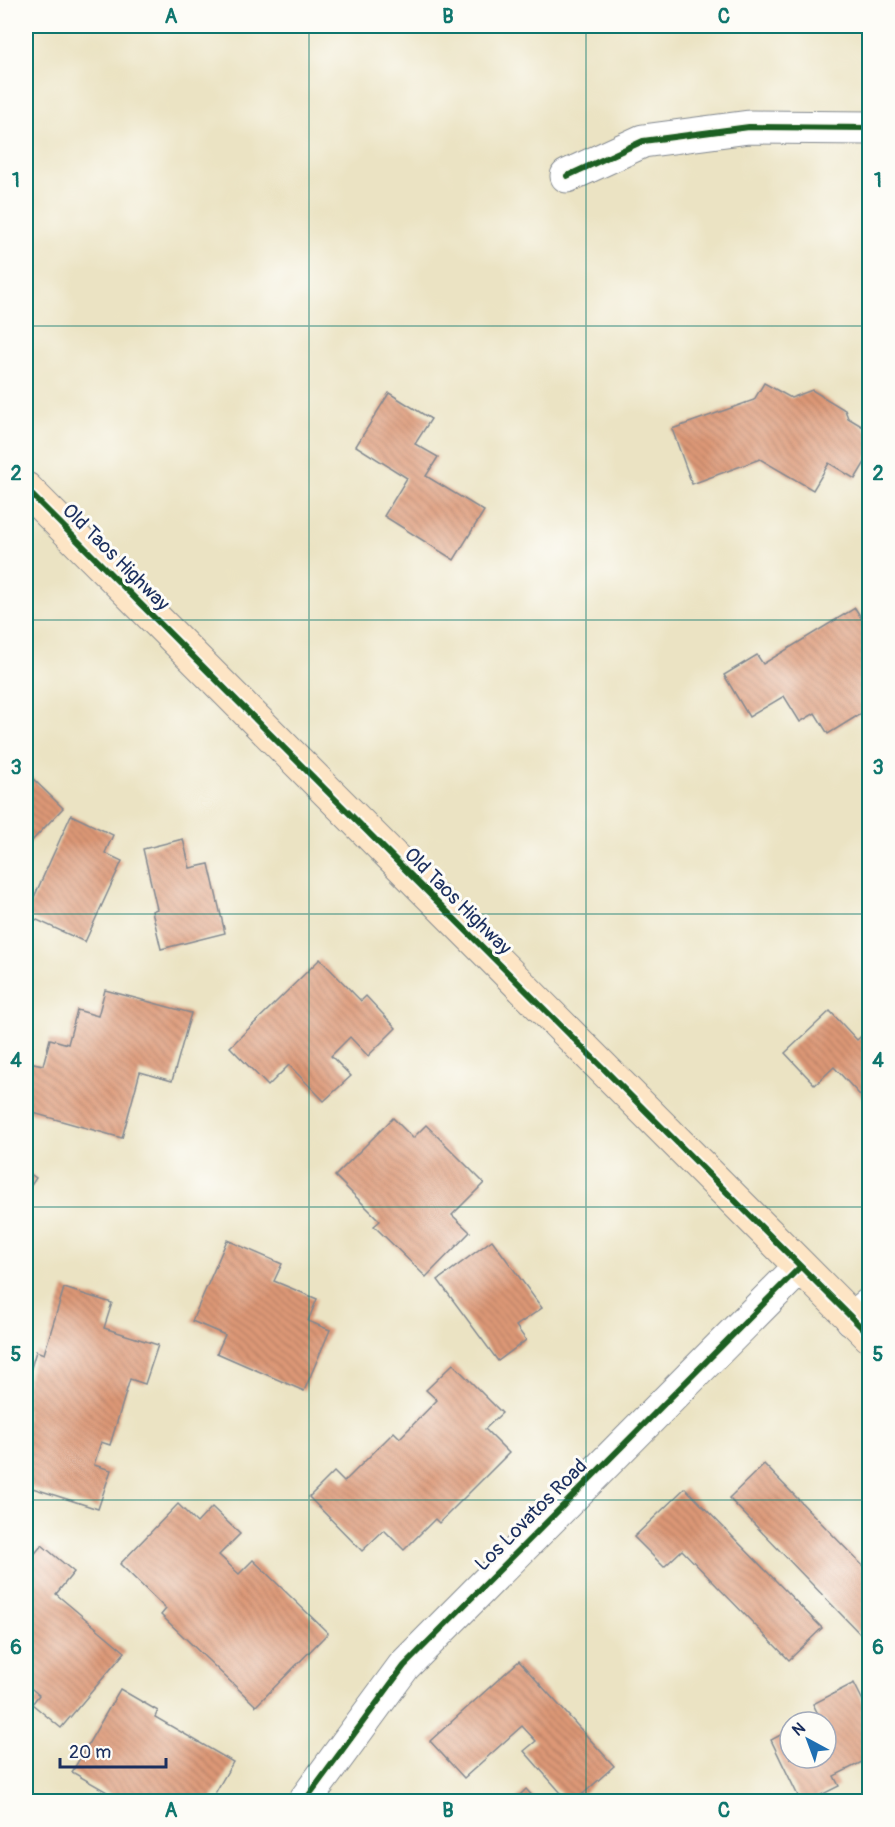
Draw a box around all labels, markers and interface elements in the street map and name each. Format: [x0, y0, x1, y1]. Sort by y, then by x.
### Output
text: A [165, 4, 178, 29]
text: B [442, 4, 454, 29]
text: C [718, 4, 730, 29]
text: 1 [12, 168, 20, 193]
text: 1 [874, 168, 882, 193]
text: 2 [10, 461, 22, 486]
text: 2 [872, 461, 884, 486]
street label: Old Taos Highway [57, 498, 175, 616]
text: 3 [10, 755, 22, 780]
text: 3 [872, 755, 884, 780]
street label: Old Taos Highway [399, 842, 517, 960]
text: 4 [10, 1048, 22, 1073]
text: 4 [872, 1048, 884, 1073]
text: 5 [11, 1342, 22, 1367]
text: 5 [873, 1342, 884, 1367]
street label: Los Lovatos Road [470, 1454, 592, 1576]
text: 6 [10, 1635, 22, 1660]
text: 6 [872, 1635, 884, 1660]
north arrow [778, 1710, 838, 1770]
text: N [788, 1718, 810, 1741]
scale bar [60, 1731, 166, 1769]
text: 20 m [69, 1741, 111, 1764]
text: A [165, 1798, 178, 1823]
text: B [442, 1798, 454, 1823]
text: C [718, 1798, 730, 1823]

